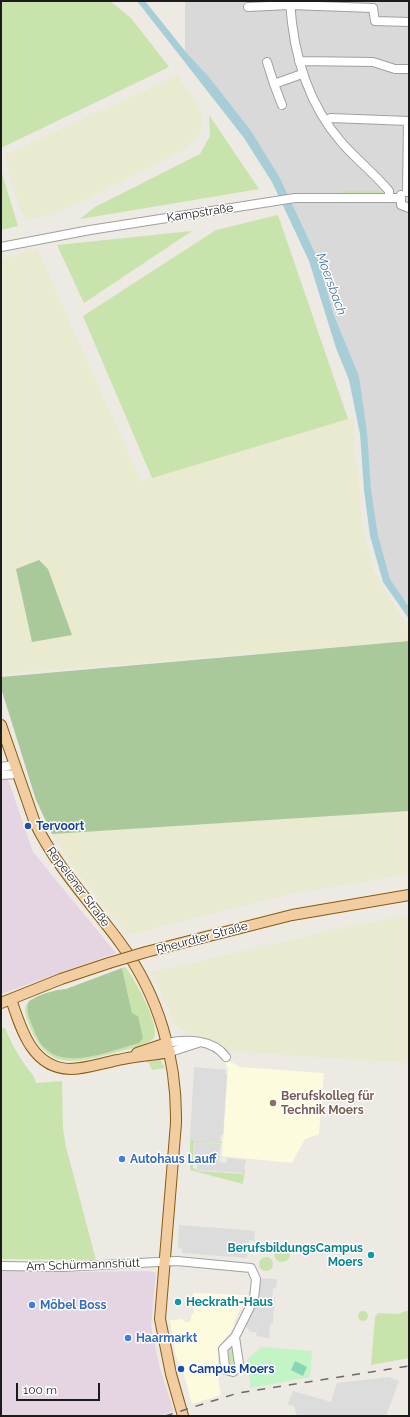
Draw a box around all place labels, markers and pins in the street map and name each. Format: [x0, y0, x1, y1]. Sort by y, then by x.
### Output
place label: Tervoort [36, 819, 84, 833]
marker: Tervoort [23, 821, 33, 831]
place label: Berufskolleg für Technik Moers [281, 1089, 374, 1117]
marker: Berufskolleg für Technik Moers [268, 1098, 278, 1108]
place label: Autohaus Lauff [130, 1152, 217, 1166]
marker: Autohaus Lauff [117, 1154, 127, 1164]
place label: BerufsbildungsCampus Moers [228, 1241, 363, 1269]
marker: BerufsbildungsCampus Moers [366, 1250, 376, 1260]
place label: Heckrath-Haus [186, 1295, 273, 1309]
marker: Heckrath-Haus [173, 1297, 183, 1307]
place label: Möbel Boss [40, 1298, 106, 1312]
marker: Möbel Boss [27, 1300, 37, 1310]
place label: Haarmarkt [136, 1331, 197, 1345]
marker: Haarmarkt [123, 1333, 133, 1343]
place label: Campus Moers [189, 1362, 274, 1376]
marker: Campus Moers [176, 1364, 186, 1374]

